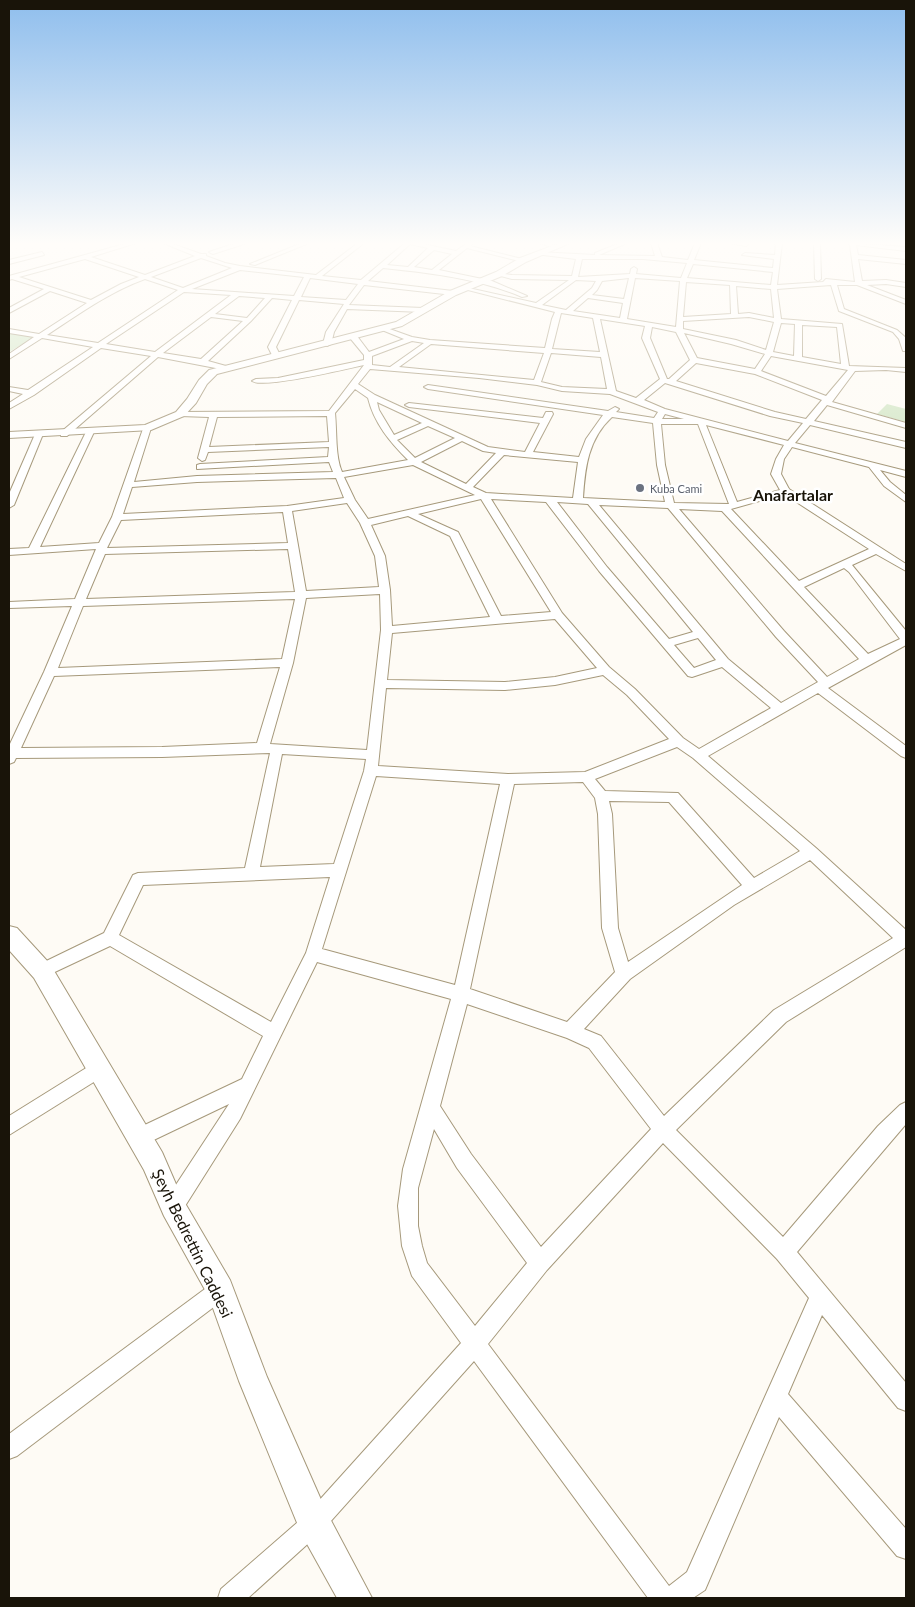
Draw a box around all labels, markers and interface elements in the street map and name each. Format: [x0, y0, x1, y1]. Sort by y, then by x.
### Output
marker: Kuba Cami [634, 482, 646, 494]
place label: Kuba Cami [650, 482, 702, 495]
district label: Anafartalar [752, 485, 833, 504]
street label: Şeyh Bedrettin Caddesi [149, 1165, 237, 1321]

